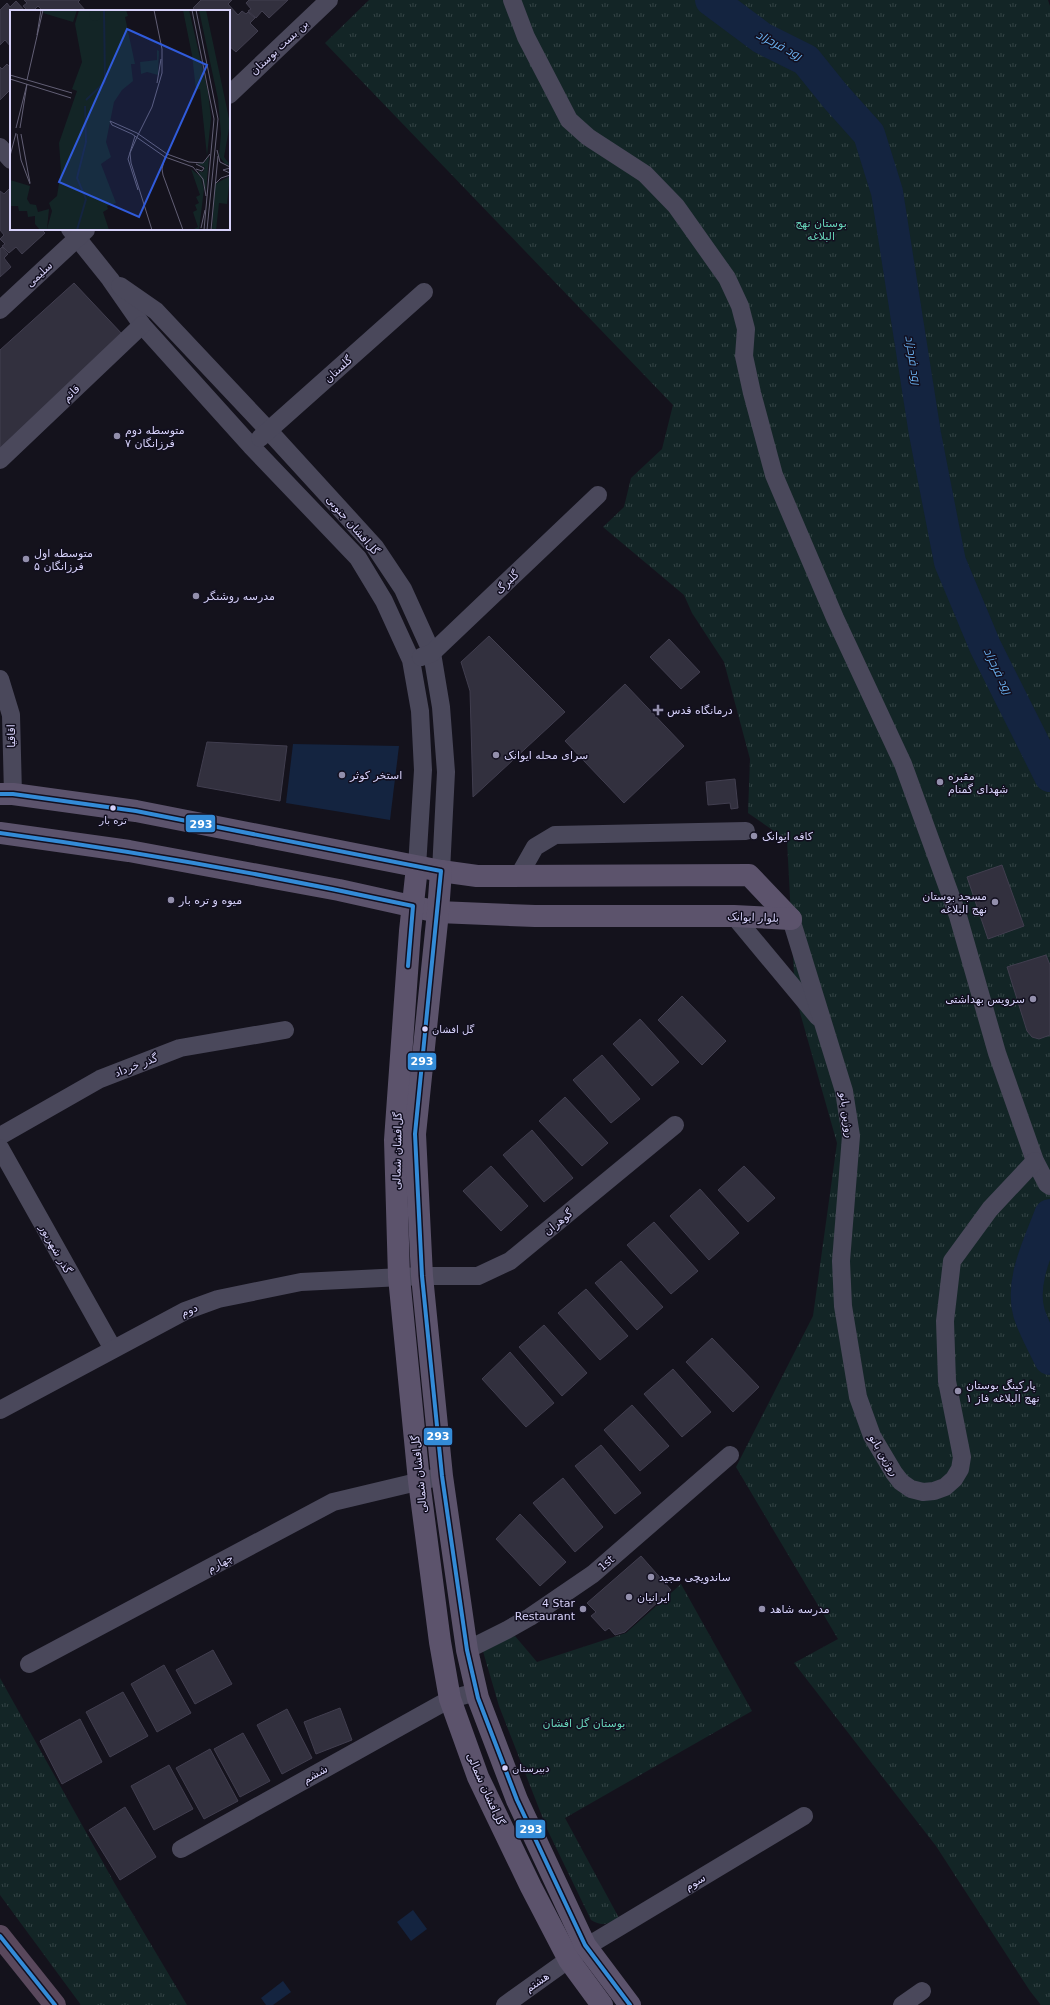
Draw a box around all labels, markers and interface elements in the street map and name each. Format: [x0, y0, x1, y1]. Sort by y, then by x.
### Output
inset map [10, 10, 230, 230]
street label: بن بست بوستان [248, 17, 311, 78]
water label: رود فرحزاد [754, 27, 805, 63]
park label: بوستان نهج البلاغه [795, 217, 847, 243]
street label: سلیمی [23, 259, 55, 290]
water label: رود فرحزاد [902, 334, 924, 386]
street label: گلستان [322, 353, 356, 385]
street label: قائم [60, 382, 83, 405]
place label: متوسطه دوم فرزانگان ۷ [125, 424, 185, 450]
marker: متوسطه دوم فرزانگان ۷ [112, 431, 122, 441]
street label: گل‌افشان جنوبی [323, 493, 383, 558]
place label: متوسطه اول فرزانگان ۵ [34, 547, 93, 573]
marker: متوسطه اول فرزانگان ۵ [21, 554, 31, 564]
street label: گلبرگ [493, 567, 523, 597]
place label: مدرسه روشنگر [203, 590, 275, 603]
marker: مدرسه روشنگر [191, 591, 201, 601]
water label: رود فرحزاد [981, 646, 1016, 697]
marker: درمانگاه قدس [652, 704, 664, 716]
place label: درمانگاه قدس [667, 704, 733, 717]
street label: اقاقیا [5, 724, 18, 748]
place label: سرای محله ایوانک [504, 749, 588, 762]
marker: سرای محله ایوانک [491, 750, 501, 760]
place label: استخر کوثر [349, 769, 402, 782]
marker: استخر کوثر [337, 770, 347, 780]
place label: مقبره شهدای گمنام [948, 770, 1008, 796]
marker: مقبره شهدای گمنام [935, 777, 945, 787]
marker: تره بار [108, 803, 118, 813]
line badge: 293 [185, 814, 216, 833]
place label: تره بار [98, 815, 127, 826]
text: 293 [190, 818, 212, 831]
place label: کافه ایوانک [762, 830, 814, 843]
marker: کافه ایوانک [749, 831, 759, 841]
place label: مسجد بوستان نهج البلاغه [922, 890, 987, 916]
place label: میوه و تره بار [178, 894, 242, 907]
marker: میوه و تره بار [166, 895, 176, 905]
marker: مسجد بوستان نهج البلاغه [990, 897, 1000, 907]
street label: بلوار ایوانک [727, 910, 779, 925]
place label: سرویس بهداشتی [945, 993, 1025, 1006]
marker: سرویس بهداشتی [1028, 994, 1038, 1004]
marker: گل افشان [420, 1024, 430, 1034]
place label: گل افشان [432, 1024, 475, 1035]
street label: گذر خرداد [113, 1051, 160, 1080]
line badge: 293 [407, 1052, 437, 1071]
text: 293 [411, 1055, 433, 1068]
street label: روژین بانو [837, 1090, 856, 1139]
street label: گل‌افشان شمالی [390, 1111, 405, 1190]
street label: گوهران [541, 1206, 576, 1238]
street label: گذر شهریور [36, 1221, 75, 1277]
street label: دوم [179, 1301, 200, 1320]
place label: پارکینگ بوستان نهج البلاغه فاز ۱ [966, 1379, 1040, 1405]
marker: پارکینگ بوستان نهج البلاغه فاز ۱ [953, 1386, 963, 1396]
line badge: 293 [423, 1427, 453, 1446]
text: 293 [427, 1430, 449, 1443]
street label: روژین بانو [866, 1431, 901, 1478]
street label: گل‌افشان شمالی [409, 1434, 430, 1513]
street label: چهارم [205, 1551, 235, 1576]
street label: 1st [596, 1552, 618, 1574]
place label: ساندویچی مجید [659, 1571, 731, 1584]
marker: ساندویچی مجید [646, 1572, 656, 1582]
place label: ایرانیان [637, 1591, 670, 1604]
marker: ایرانیان [624, 1592, 634, 1602]
place label: 4 Star Restaurant [515, 1597, 576, 1623]
place label: مدرسه شاهد [770, 1603, 830, 1616]
marker: 4 Star Restaurant [578, 1604, 588, 1614]
marker: مدرسه شاهد [757, 1604, 767, 1614]
park label: بوستان گل افشان [543, 1717, 625, 1730]
street label: گل‌افشان شمالی [464, 1751, 508, 1828]
street label: ششم [301, 1762, 330, 1787]
marker: دبیرستان [500, 1763, 510, 1773]
place label: دبیرستان [512, 1763, 550, 1774]
line badge: 293 [515, 1819, 546, 1839]
text: 293 [520, 1823, 542, 1836]
street label: سوم [683, 1871, 708, 1894]
street label: هشتم [523, 1969, 552, 1995]

